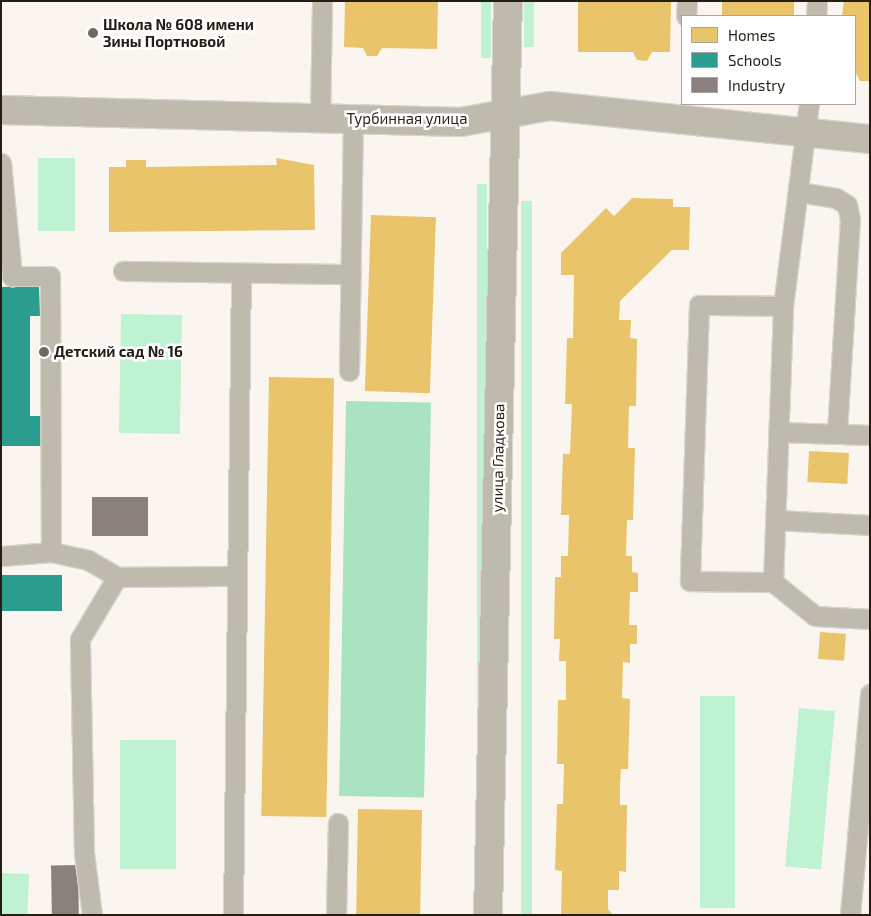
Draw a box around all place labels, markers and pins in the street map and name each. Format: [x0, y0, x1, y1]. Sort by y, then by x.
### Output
place label: Школа № 608 имени Зины Портновой [103, 15, 254, 50]
marker: Школа № 608 имени Зины Портновой [87, 27, 99, 39]
place label: Детский сад № 16 [54, 343, 183, 361]
marker: Детский сад № 16 [38, 346, 50, 358]

